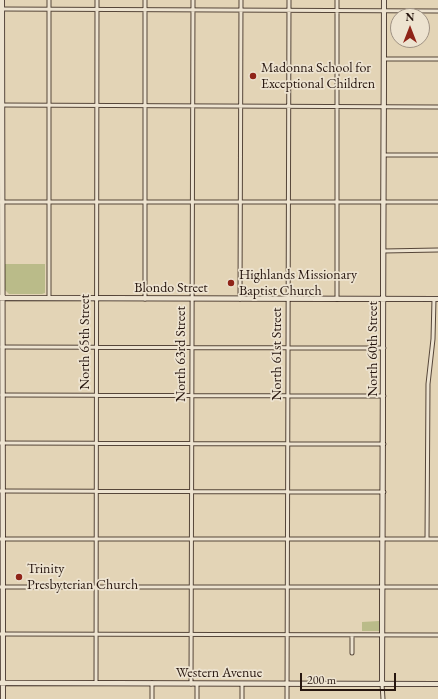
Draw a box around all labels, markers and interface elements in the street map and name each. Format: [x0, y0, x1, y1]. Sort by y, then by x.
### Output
north arrow [390, 8, 430, 48]
text: N [406, 10, 414, 24]
place label: Madonna School for Exceptional Children [261, 60, 375, 92]
marker: Madonna School for Exceptional Children [248, 71, 258, 81]
place label: Highlands Missionary Baptist Church [239, 267, 357, 300]
marker: Highlands Missionary Baptist Church [226, 278, 236, 288]
street label: Blondo Street [134, 280, 208, 296]
street label: North 65th Street [77, 294, 93, 390]
street label: North 60th Street [365, 301, 381, 397]
street label: North 63rd Street [173, 306, 189, 402]
street label: North 61st Street [269, 307, 285, 401]
place label: Trinity Presbyterian Church [27, 561, 138, 594]
marker: Trinity Presbyterian Church [14, 572, 24, 582]
street label: Western Avenue [176, 665, 262, 681]
scale bar [302, 665, 398, 691]
text: 200 m [307, 672, 336, 688]

